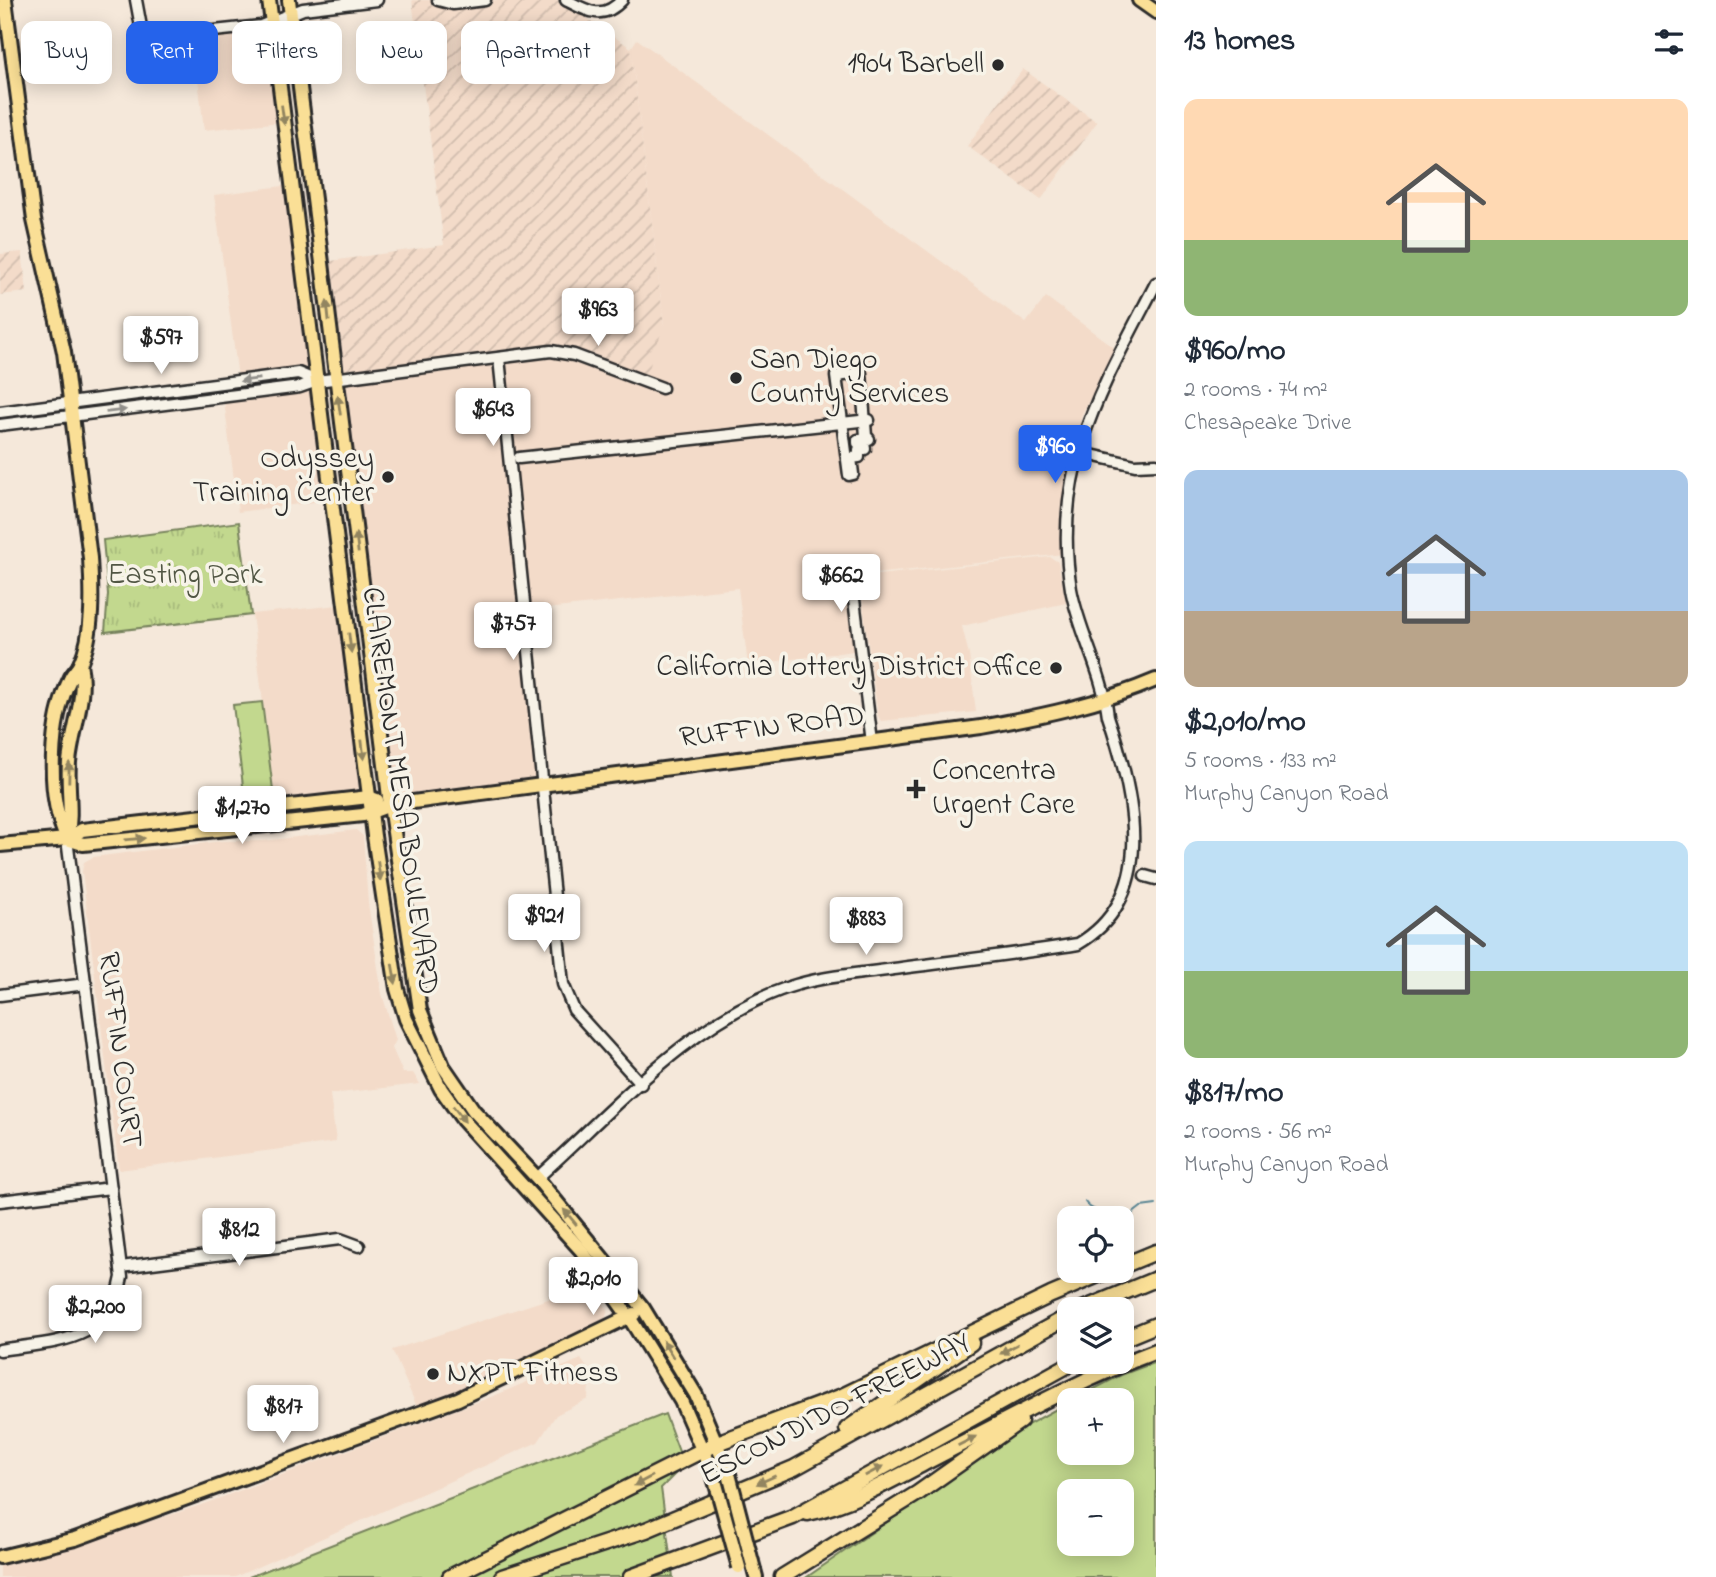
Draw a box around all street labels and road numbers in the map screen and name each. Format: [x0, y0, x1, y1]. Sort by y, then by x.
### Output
street label: CLAIREMONT MESA BOULEVARD [349, 584, 449, 998]
street label: RUFFIN ROAD [677, 695, 867, 761]
street label: RUFFIN COURT [85, 949, 153, 1151]
street label: ESCONDIDO FREEWAY [693, 1322, 979, 1498]

